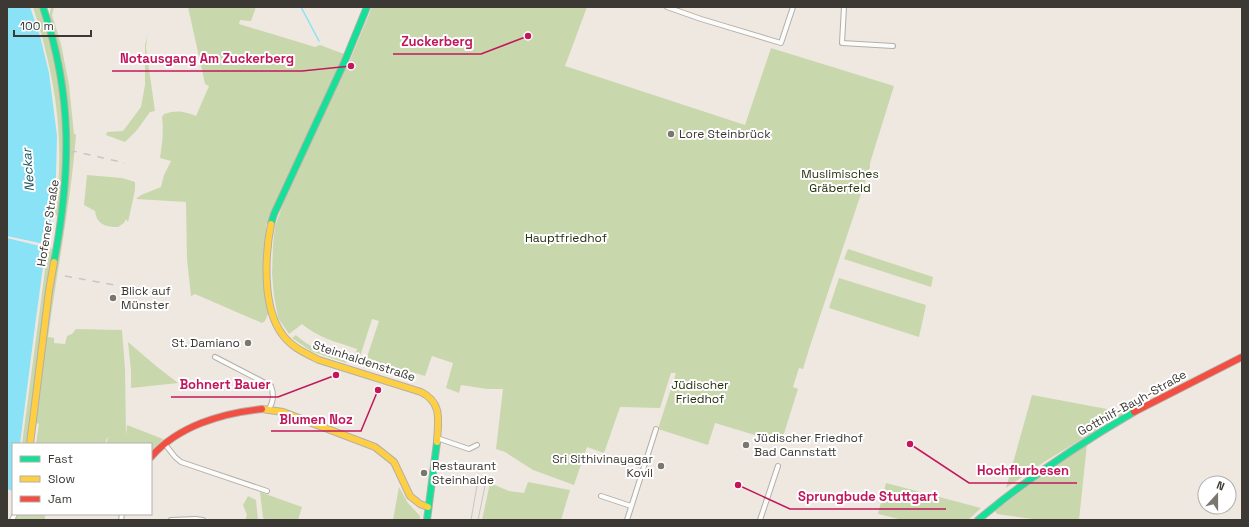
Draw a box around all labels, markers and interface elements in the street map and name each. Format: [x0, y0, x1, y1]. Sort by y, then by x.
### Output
scale bar [14, 12, 91, 38]
text: 100 m [20, 18, 54, 34]
callout: Zuckerberg [393, 29, 481, 54]
text: Zuckerberg [401, 33, 473, 50]
callout: Notausgang Am Zuckerberg [112, 46, 302, 71]
text: Notausgang Am Zuckerberg [120, 50, 294, 67]
place label: Lore Steinbrück [679, 126, 771, 142]
marker: Lore Steinbrück [666, 129, 676, 139]
water label: Neckar [18, 146, 38, 192]
park label: Muslimisches Gräberfeld [801, 166, 879, 196]
street label: Hofener Straße [33, 178, 63, 268]
park label: Hauptfriedhof [525, 230, 607, 246]
place label: Blick auf Münster [121, 283, 171, 313]
marker: Blick auf Münster [108, 293, 118, 303]
place label: St. Damiano [172, 335, 240, 351]
street label: Steinhaldenstraße [311, 337, 417, 385]
marker: St. Damiano [243, 338, 253, 348]
street label: Gotthilf-Bayh-Straße [1075, 366, 1189, 440]
callout: Bohnert Bauer [171, 372, 278, 397]
text: Bohnert Bauer [179, 376, 271, 393]
park label: Jüdischer Friedhof [671, 377, 729, 407]
callout: Blumen Noz [271, 406, 361, 431]
text: Blumen Noz [279, 411, 353, 428]
place label: Jüdischer Friedhof Bad Cannstatt [754, 430, 863, 460]
marker: Jüdischer Friedhof Bad Cannstatt [741, 440, 751, 450]
legend [12, 443, 152, 515]
text: Fast [48, 451, 73, 467]
place label: Sri Sithivinayagar Kovil [552, 451, 653, 481]
place label: Restaurant Steinhalde [432, 458, 496, 488]
callout: Hochflurbesen [969, 458, 1077, 483]
marker: Sri Sithivinayagar Kovil [656, 461, 666, 471]
text: Hochflurbesen [977, 462, 1069, 479]
marker: Restaurant Steinhalde [419, 468, 429, 478]
text: Slow [48, 471, 75, 487]
north arrow [1197, 475, 1237, 515]
text: N [1215, 478, 1227, 494]
callout: Sprungbude Stuttgart [790, 484, 946, 509]
text: Sprungbude Stuttgart [798, 488, 938, 505]
text: Jam [48, 491, 72, 507]

